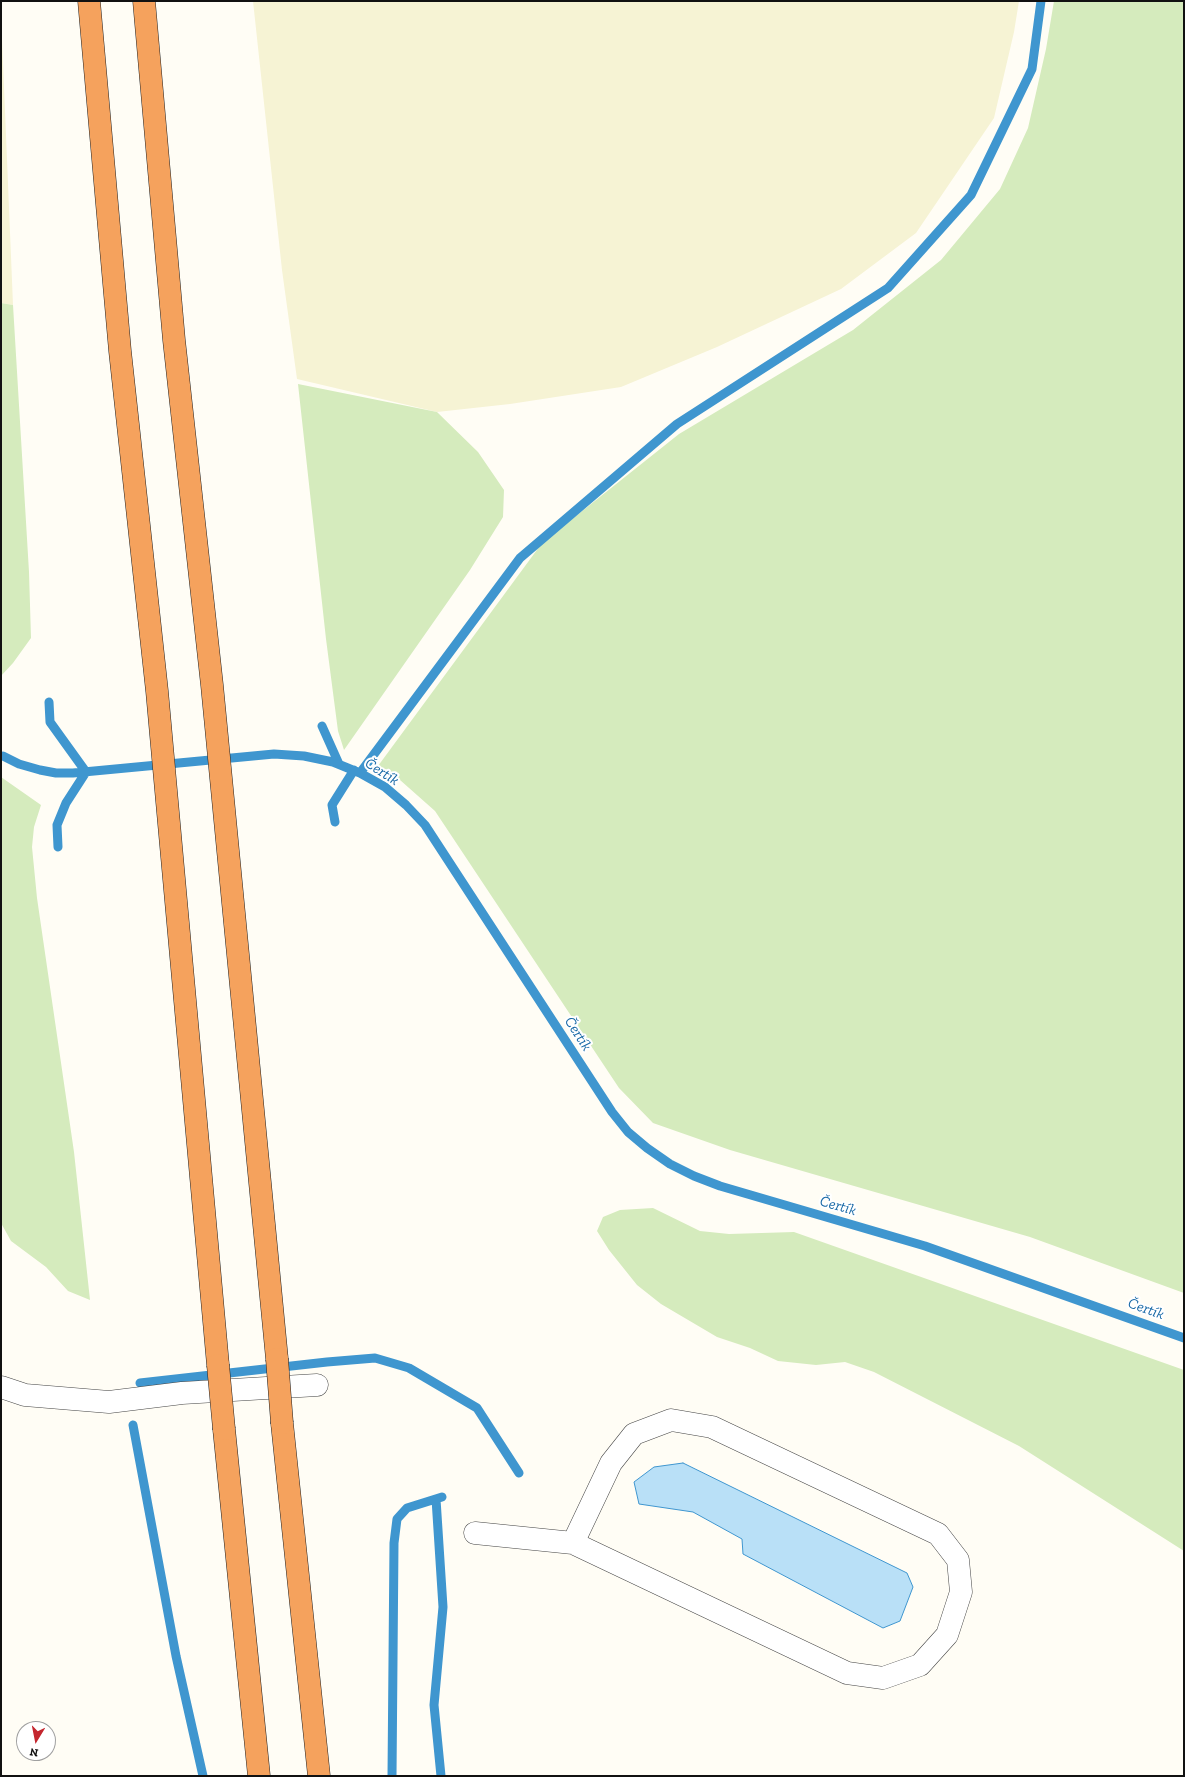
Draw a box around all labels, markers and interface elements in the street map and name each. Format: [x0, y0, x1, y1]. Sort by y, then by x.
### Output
water label: Čertík [362, 754, 402, 790]
water label: Čertík [560, 1014, 596, 1054]
water label: Čertík [818, 1192, 858, 1220]
water label: Čertík [1126, 1294, 1166, 1324]
north arrow [16, 1721, 56, 1761]
text: N [29, 1745, 39, 1759]

